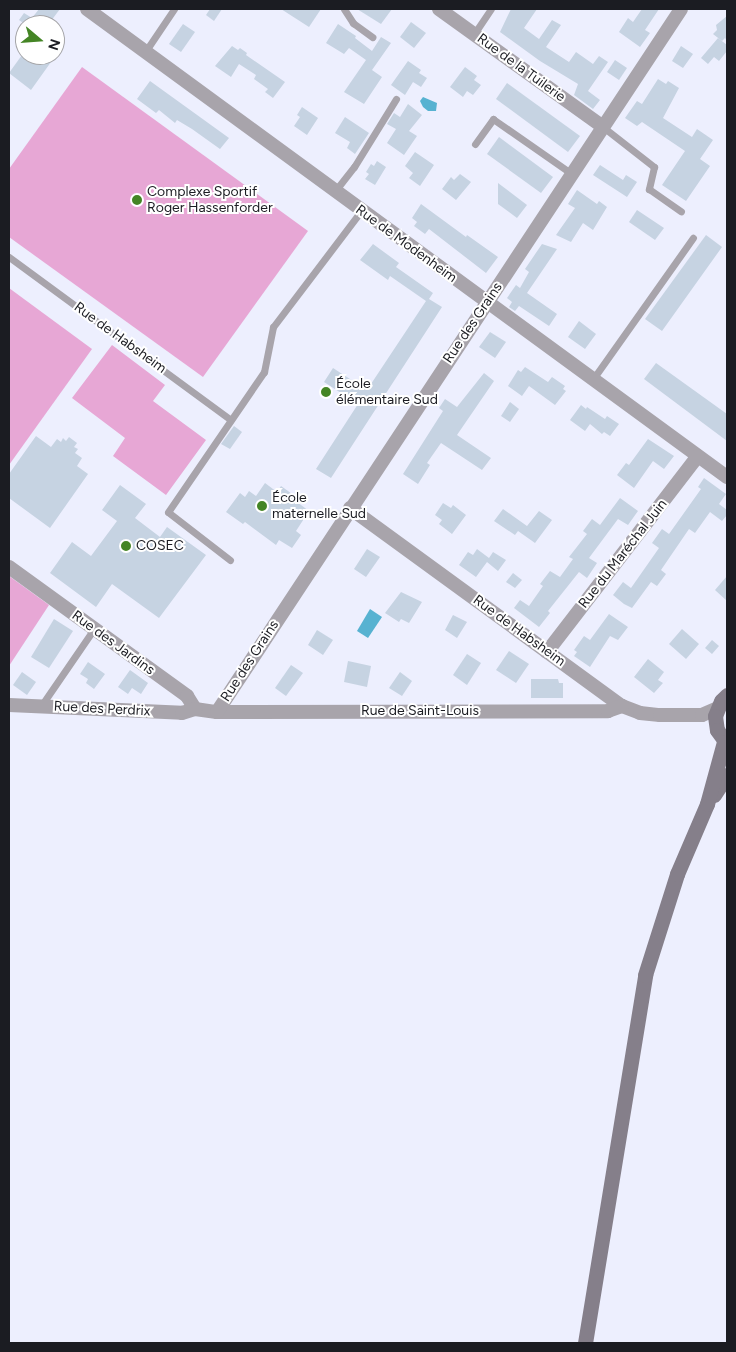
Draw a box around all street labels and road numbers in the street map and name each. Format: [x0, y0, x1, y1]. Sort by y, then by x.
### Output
street label: Rue de la Tuilerie [474, 30, 568, 106]
street label: Rue de Modenheim [352, 202, 460, 286]
street label: Rue des Grains [440, 280, 506, 366]
street label: Rue de Habsheim [71, 299, 169, 377]
street label: Rue du Maréchal Juin [575, 496, 671, 612]
street label: Rue de Habsheim [470, 592, 568, 670]
street label: Rue des Jardins [68, 607, 158, 679]
street label: Rue des Grains [217, 617, 283, 705]
street label: Rue des Perdrix [53, 698, 151, 720]
street label: Rue de Saint-Louis [361, 703, 479, 719]

